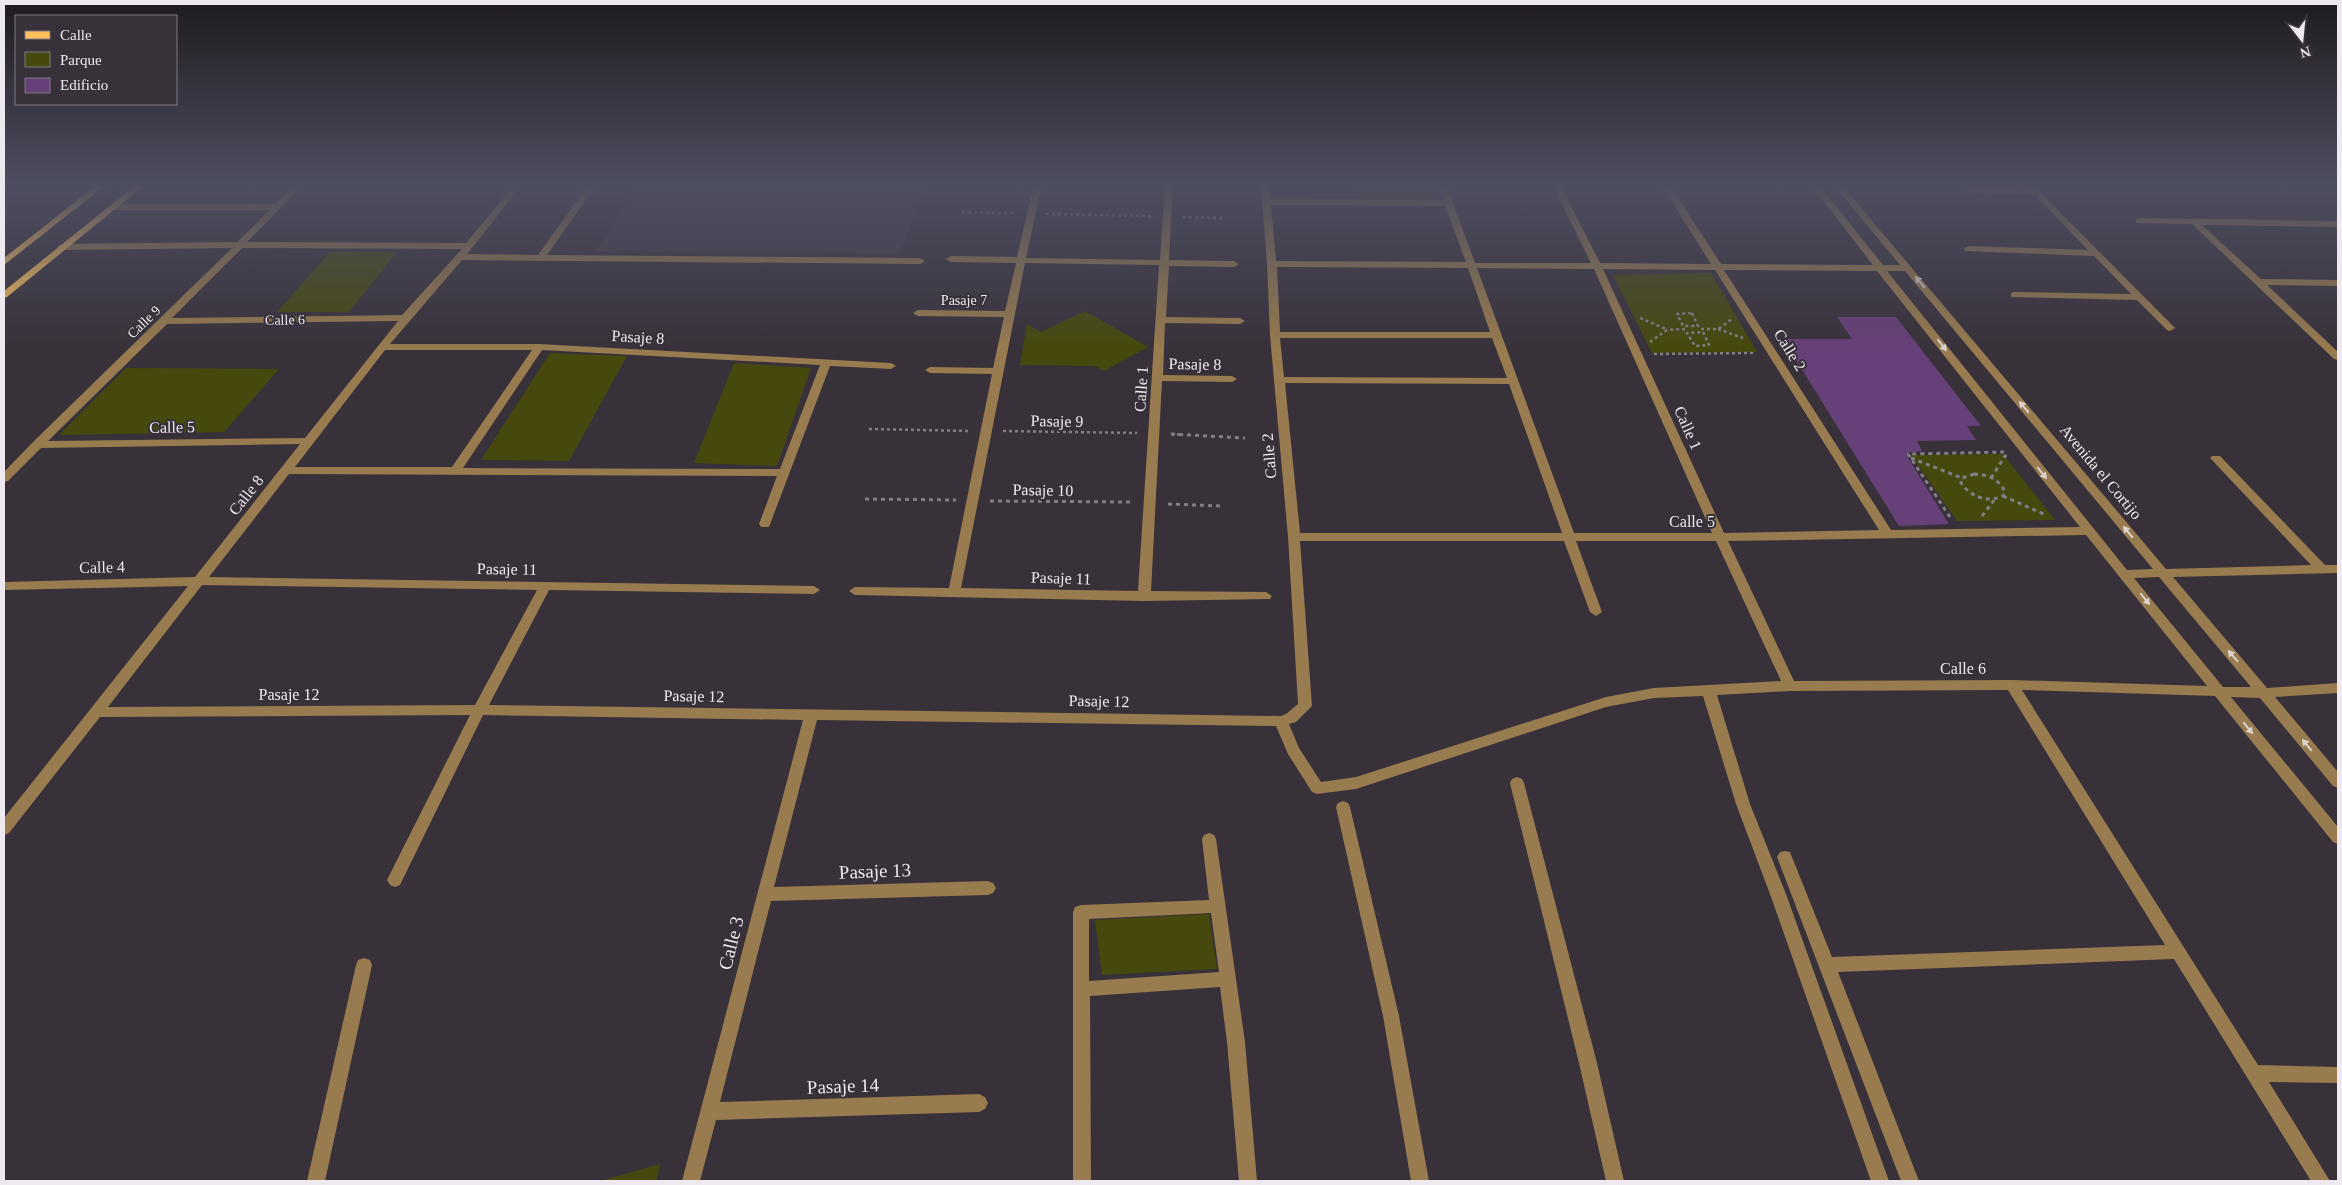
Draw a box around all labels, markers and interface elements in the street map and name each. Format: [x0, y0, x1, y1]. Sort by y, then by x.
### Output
legend [15, 15, 178, 105]
north arrow [2277, 15, 2327, 65]
text: Calle [60, 27, 92, 43]
text: N [2299, 43, 2312, 61]
text: Parque [60, 52, 102, 68]
text: Edificio [60, 77, 108, 93]
one-way arrow [1914, 276, 1925, 289]
street label: Pasaje 7 [941, 293, 987, 308]
street label: Calle 9 [124, 303, 164, 341]
street label: Calle 6 [265, 312, 305, 328]
street label: Calle 2 [1771, 326, 1809, 374]
street label: Pasaje 8 [611, 327, 665, 348]
one-way arrow [1936, 338, 1947, 351]
street label: Pasaje 8 [1168, 355, 1222, 374]
street label: Calle 1 [1131, 366, 1151, 412]
one-way arrow [2018, 401, 2029, 414]
street label: Calle 1 [1671, 404, 1705, 452]
street label: Pasaje 9 [1030, 412, 1084, 431]
street label: Calle 5 [149, 418, 195, 436]
street label: Avenida el Cortijo [2056, 421, 2145, 523]
street label: Calle 2 [1259, 432, 1279, 480]
one-way arrow [2037, 466, 2048, 479]
street label: Calle 8 [225, 472, 267, 518]
street label: Pasaje 10 [1012, 481, 1074, 500]
street label: Calle 5 [1669, 513, 1715, 530]
one-way arrow [2122, 525, 2133, 538]
street label: Calle 4 [79, 558, 125, 576]
street label: Pasaje 11 [477, 560, 537, 579]
street label: Pasaje 11 [1031, 568, 1091, 589]
one-way arrow [2139, 592, 2150, 605]
one-way arrow [2227, 650, 2239, 662]
street label: Calle 6 [1940, 660, 1986, 677]
street label: Pasaje 12 [259, 686, 319, 704]
street label: Pasaje 12 [663, 687, 725, 706]
street label: Pasaje 12 [1068, 692, 1130, 711]
one-way arrow [2243, 721, 2254, 734]
one-way arrow [2302, 738, 2313, 751]
street label: Pasaje 13 [839, 859, 911, 883]
street label: Calle 3 [714, 914, 748, 972]
street label: Pasaje 14 [807, 1074, 880, 1098]

